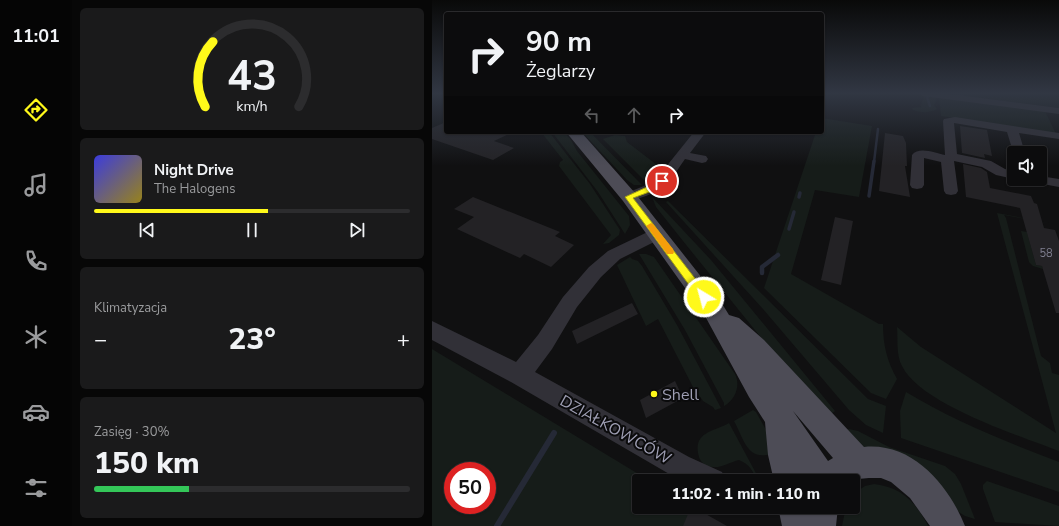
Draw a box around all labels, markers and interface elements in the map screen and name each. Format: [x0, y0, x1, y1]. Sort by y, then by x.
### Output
text: 90 m [526, 23, 592, 61]
text: 11:01 [12, 24, 60, 48]
icon: right [460, 28, 512, 80]
text: 43 [227, 48, 277, 105]
text: Żeglarzy [526, 59, 595, 83]
icon: directions [22, 96, 50, 124]
text: km/h [236, 96, 268, 115]
icon: left [581, 104, 603, 126]
icon: ahead [623, 104, 645, 126]
icon: right [665, 104, 687, 126]
map controls [1007, 146, 1047, 186]
button: sound [1007, 146, 1047, 186]
text: Night Drive [154, 160, 234, 180]
pin [645, 164, 679, 198]
icon: arrive [651, 170, 673, 192]
icon: music [22, 171, 50, 199]
text: The Halogens [154, 180, 235, 198]
icon: previous [136, 219, 158, 241]
icon: pause [241, 219, 263, 241]
icon: next [346, 219, 368, 241]
house number: 58 [1039, 246, 1053, 261]
icon: phone [22, 247, 50, 275]
position arrow [683, 276, 725, 318]
text: Klimatyzacja [94, 299, 167, 317]
text: 23° [228, 319, 276, 360]
icon: climate [22, 323, 50, 351]
text: − [94, 325, 107, 355]
text: + [397, 325, 410, 355]
place label: Shell [662, 384, 699, 406]
marker: Shell [649, 389, 659, 399]
street label: DZIAŁKOWCÓW [556, 390, 676, 470]
icon: car [22, 398, 50, 426]
text: Zasięg · 30% [94, 423, 170, 441]
text: 150 km [94, 443, 200, 484]
speed limit sign: 50 [444, 462, 496, 514]
icon: filters [22, 474, 50, 502]
text: 11:02 · 1 min · 110 m [672, 484, 820, 504]

